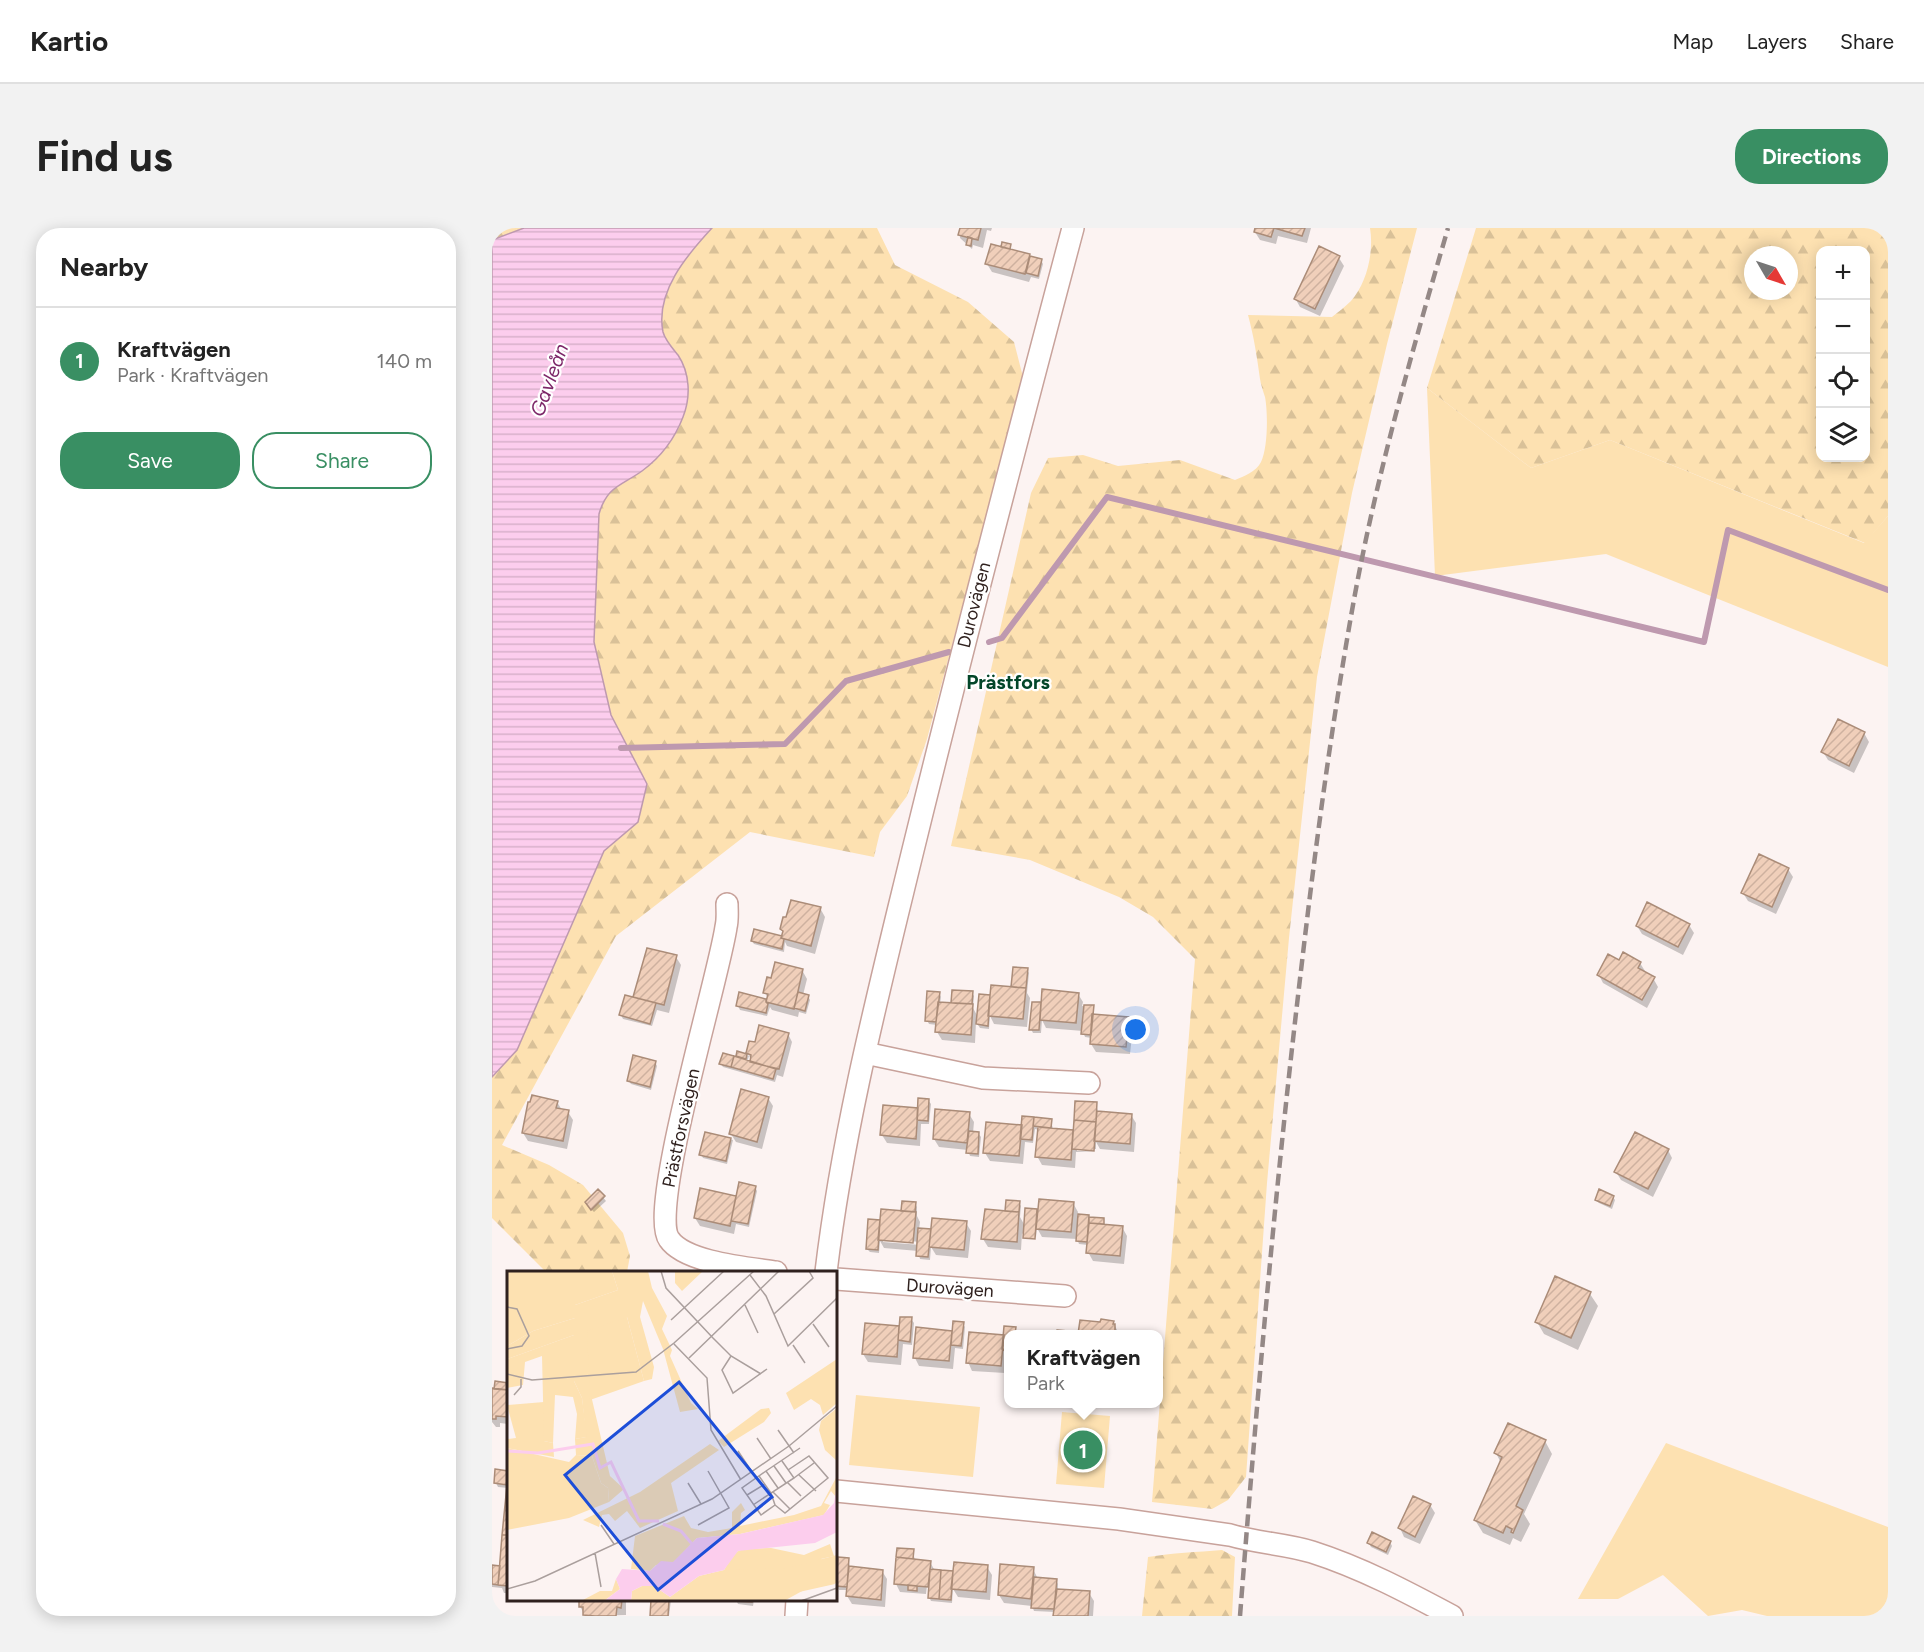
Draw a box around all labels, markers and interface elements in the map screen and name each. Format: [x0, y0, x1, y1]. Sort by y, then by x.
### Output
text: Kartio [30, 24, 108, 58]
text: Map [1673, 29, 1713, 54]
text: Layers [1746, 29, 1807, 54]
text: Share [1840, 29, 1894, 54]
button: Directions [1735, 129, 1888, 184]
text: Find us [36, 131, 173, 182]
north arrow [1744, 246, 1798, 300]
map controls [1816, 246, 1870, 462]
button: + [1816, 246, 1870, 300]
text: Nearby [60, 251, 148, 283]
button: − [1816, 300, 1870, 354]
text: Kraftvägen [117, 336, 231, 363]
water label: Gavleån [525, 340, 573, 420]
text: 1 [75, 349, 84, 373]
text: 140 m [377, 349, 432, 373]
button: locate [1816, 354, 1870, 408]
text: Park · Kraftvägen [117, 363, 268, 387]
button: layers [1816, 408, 1870, 462]
button: Save [60, 432, 240, 489]
button: Share [252, 432, 432, 489]
street label: Durovägen [953, 560, 995, 650]
district label: Prästfors [966, 670, 1050, 694]
your location [1121, 1015, 1150, 1044]
street label: Prästforsvägen [658, 1066, 704, 1190]
inset map [507, 1271, 837, 1601]
street label: Durovägen [906, 1274, 994, 1302]
popup [1004, 1330, 1163, 1408]
text: Kraftvägen [1027, 1344, 1140, 1371]
text: Park [1027, 1371, 1065, 1395]
pin: 1 [1064, 1428, 1102, 1472]

